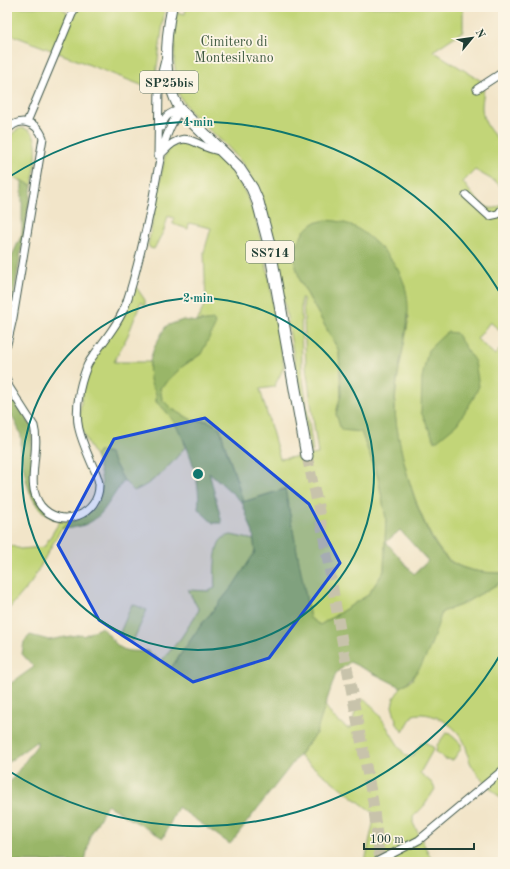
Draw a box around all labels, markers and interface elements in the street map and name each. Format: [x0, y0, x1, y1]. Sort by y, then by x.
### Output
north arrow [452, 18, 492, 58]
text: N [473, 28, 487, 41]
park label: Cimitero di Montesilvano [194, 35, 274, 65]
road number: SP25bis [140, 71, 198, 93]
text: 4 min [183, 117, 213, 129]
road number: SS714 [246, 241, 294, 263]
text: 2 min [183, 293, 213, 305]
centre of rings [191, 467, 205, 481]
scale bar [364, 825, 474, 851]
text: 100 m [370, 834, 404, 846]

